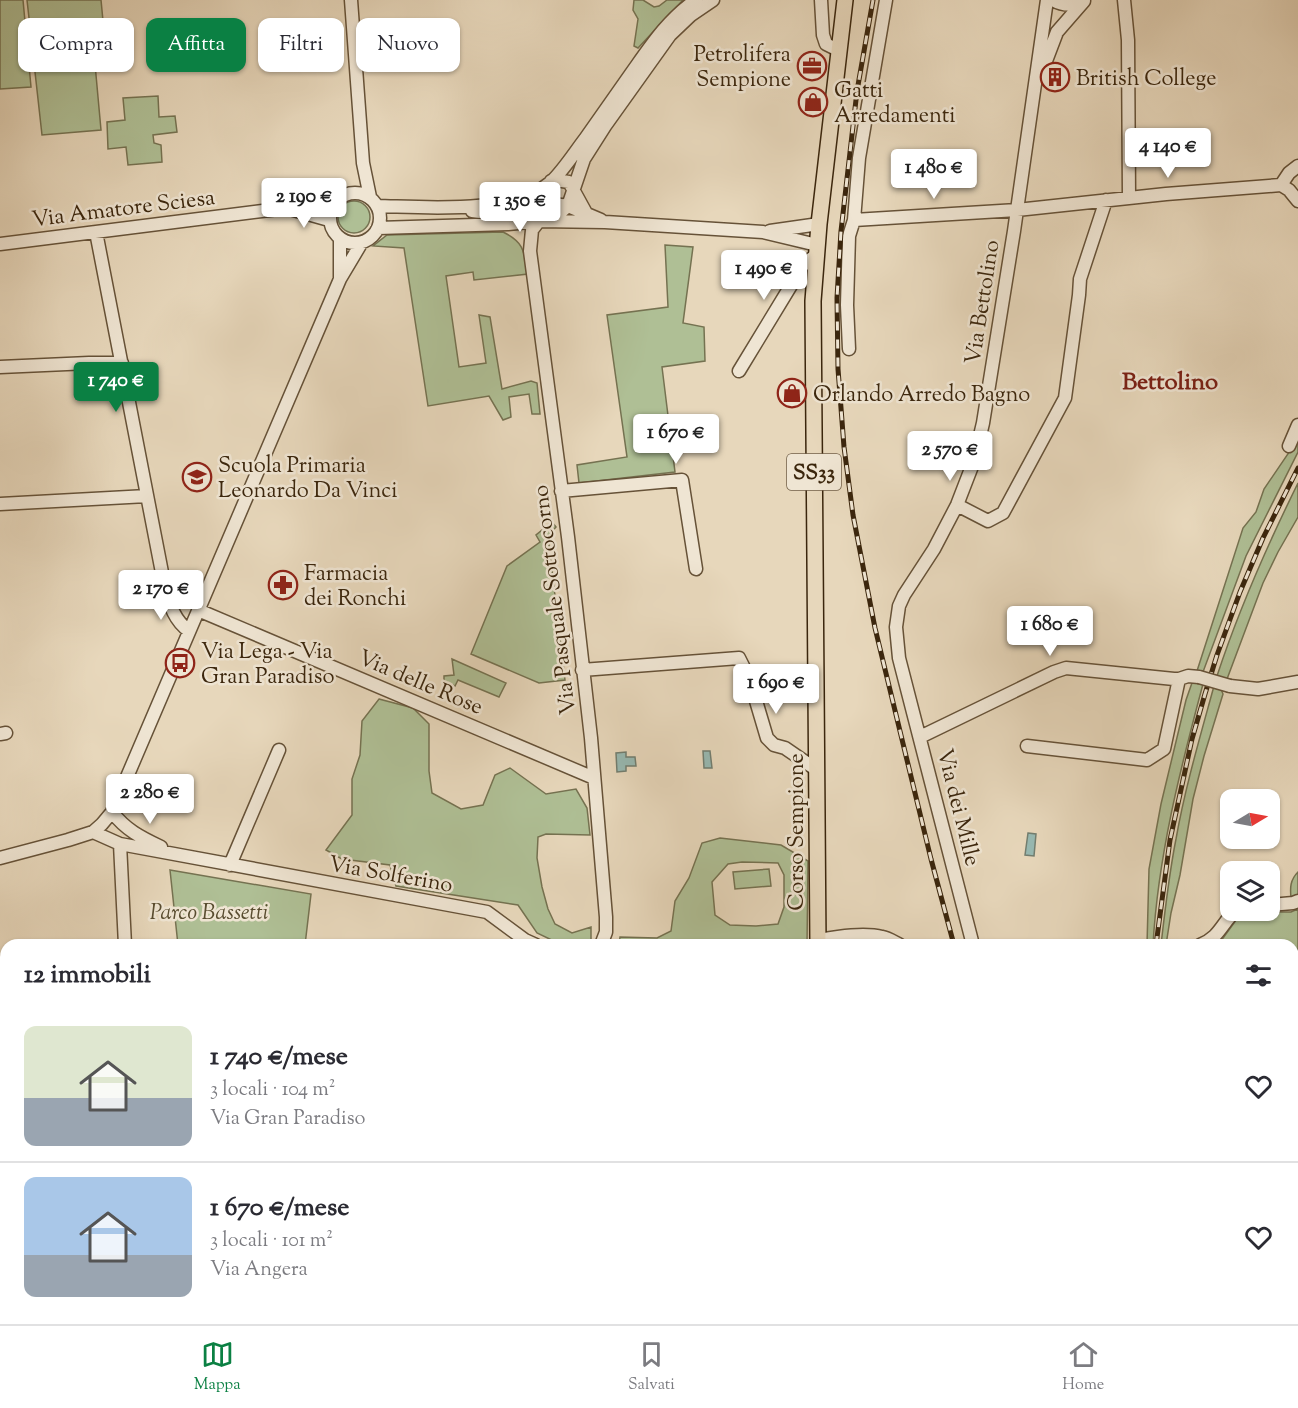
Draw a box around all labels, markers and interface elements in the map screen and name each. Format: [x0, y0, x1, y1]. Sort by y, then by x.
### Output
chip: Compra [18, 18, 134, 72]
chip: Affitta [146, 18, 246, 72]
chip: Filtri [258, 18, 344, 72]
chip: Nuovo [356, 18, 460, 72]
place label: Petrolifera Sempione [694, 40, 791, 97]
office icon: Petrolifera Sempione [796, 50, 828, 82]
building icon: British College [1039, 61, 1071, 93]
place label: British College [1076, 64, 1217, 96]
place label: Gatti Arredamenti [834, 76, 956, 133]
shop icon: Gatti Arredamenti [797, 86, 829, 118]
pin: 4 140 € [1113, 128, 1223, 179]
text: 4 140 € [1139, 133, 1197, 162]
pin: 1 480 € [879, 149, 989, 200]
text: 1 480 € [905, 154, 963, 183]
pin: 2 190 € [249, 178, 359, 229]
pin: 1 350 € [465, 182, 575, 233]
street label: Via Amatore Sciesa [30, 183, 217, 237]
text: 2 190 € [275, 183, 333, 212]
text: 1 350 € [493, 187, 547, 216]
street label: Via Bettolino [958, 238, 1010, 367]
pin: 1 490 € [709, 250, 819, 301]
text: 1 490 € [735, 255, 793, 284]
pin: 1 740 € [61, 362, 171, 413]
district label: Bettolino [1122, 366, 1218, 400]
text: 1 740 € [88, 367, 144, 396]
shop icon: Orlando Arredo Bagno [776, 377, 808, 409]
place label: Orlando Arredo Bagno [813, 380, 1030, 412]
pin: 1 670 € [621, 414, 731, 465]
text: 1 670 € [647, 419, 705, 448]
pin: 2 570 € [895, 431, 1005, 482]
text: 2 570 € [921, 436, 979, 465]
place label: Scuola Primaria Leonardo Da Vinci [218, 451, 398, 508]
road number: SS33 [787, 454, 841, 490]
school or university icon: Scuola Primaria Leonardo Da Vinci [181, 461, 213, 493]
street label: Via Pasquale Sottocorno [526, 483, 586, 716]
place label: Farmacia dei Ronchi [304, 559, 406, 616]
pharmacy icon: Farmacia dei Ronchi [267, 569, 299, 601]
pin: 2 170 € [106, 570, 216, 621]
text: 2 170 € [132, 575, 190, 604]
pin: 1 680 € [995, 606, 1105, 657]
text: 1 680 € [1021, 611, 1079, 640]
place label: Via Lega - Via Gran Paradiso [201, 637, 334, 694]
street label: Via delle Rose [352, 643, 487, 724]
bus stop icon: Via Lega - Via Gran Paradiso [164, 647, 196, 679]
pin: 1 690 € [721, 664, 831, 715]
text: 1 690 € [747, 669, 805, 698]
street label: Via dei Mille [927, 746, 987, 870]
street label: Corso Sempione [782, 753, 814, 911]
pin: 2 280 € [95, 774, 205, 825]
text: 2 280 € [120, 779, 180, 808]
north arrow [1220, 789, 1280, 849]
map controls [1220, 789, 1280, 921]
street label: Via Solferino [326, 849, 455, 903]
button: layers [1220, 861, 1280, 921]
park label: Parco Bassetti [150, 898, 268, 930]
text: 12 immobili [24, 957, 151, 994]
icon: filters [1242, 959, 1275, 992]
text: 1 740 €/mese [210, 1039, 348, 1076]
icon: home [72, 1050, 144, 1122]
icon: heart [1242, 1070, 1275, 1103]
text: 3 locali · 104 m² [210, 1076, 336, 1105]
text: Via Gran Paradiso [210, 1105, 365, 1134]
text: 1 670 €/mese [210, 1190, 349, 1227]
icon: home [72, 1201, 144, 1273]
icon: heart [1242, 1221, 1275, 1254]
text: 3 locali · 101 m² [210, 1227, 333, 1256]
text: Via Angera [210, 1256, 308, 1285]
tab: Mappa [194, 1338, 241, 1397]
tab: Salvati [628, 1338, 675, 1397]
tab: Home [1062, 1338, 1104, 1397]

